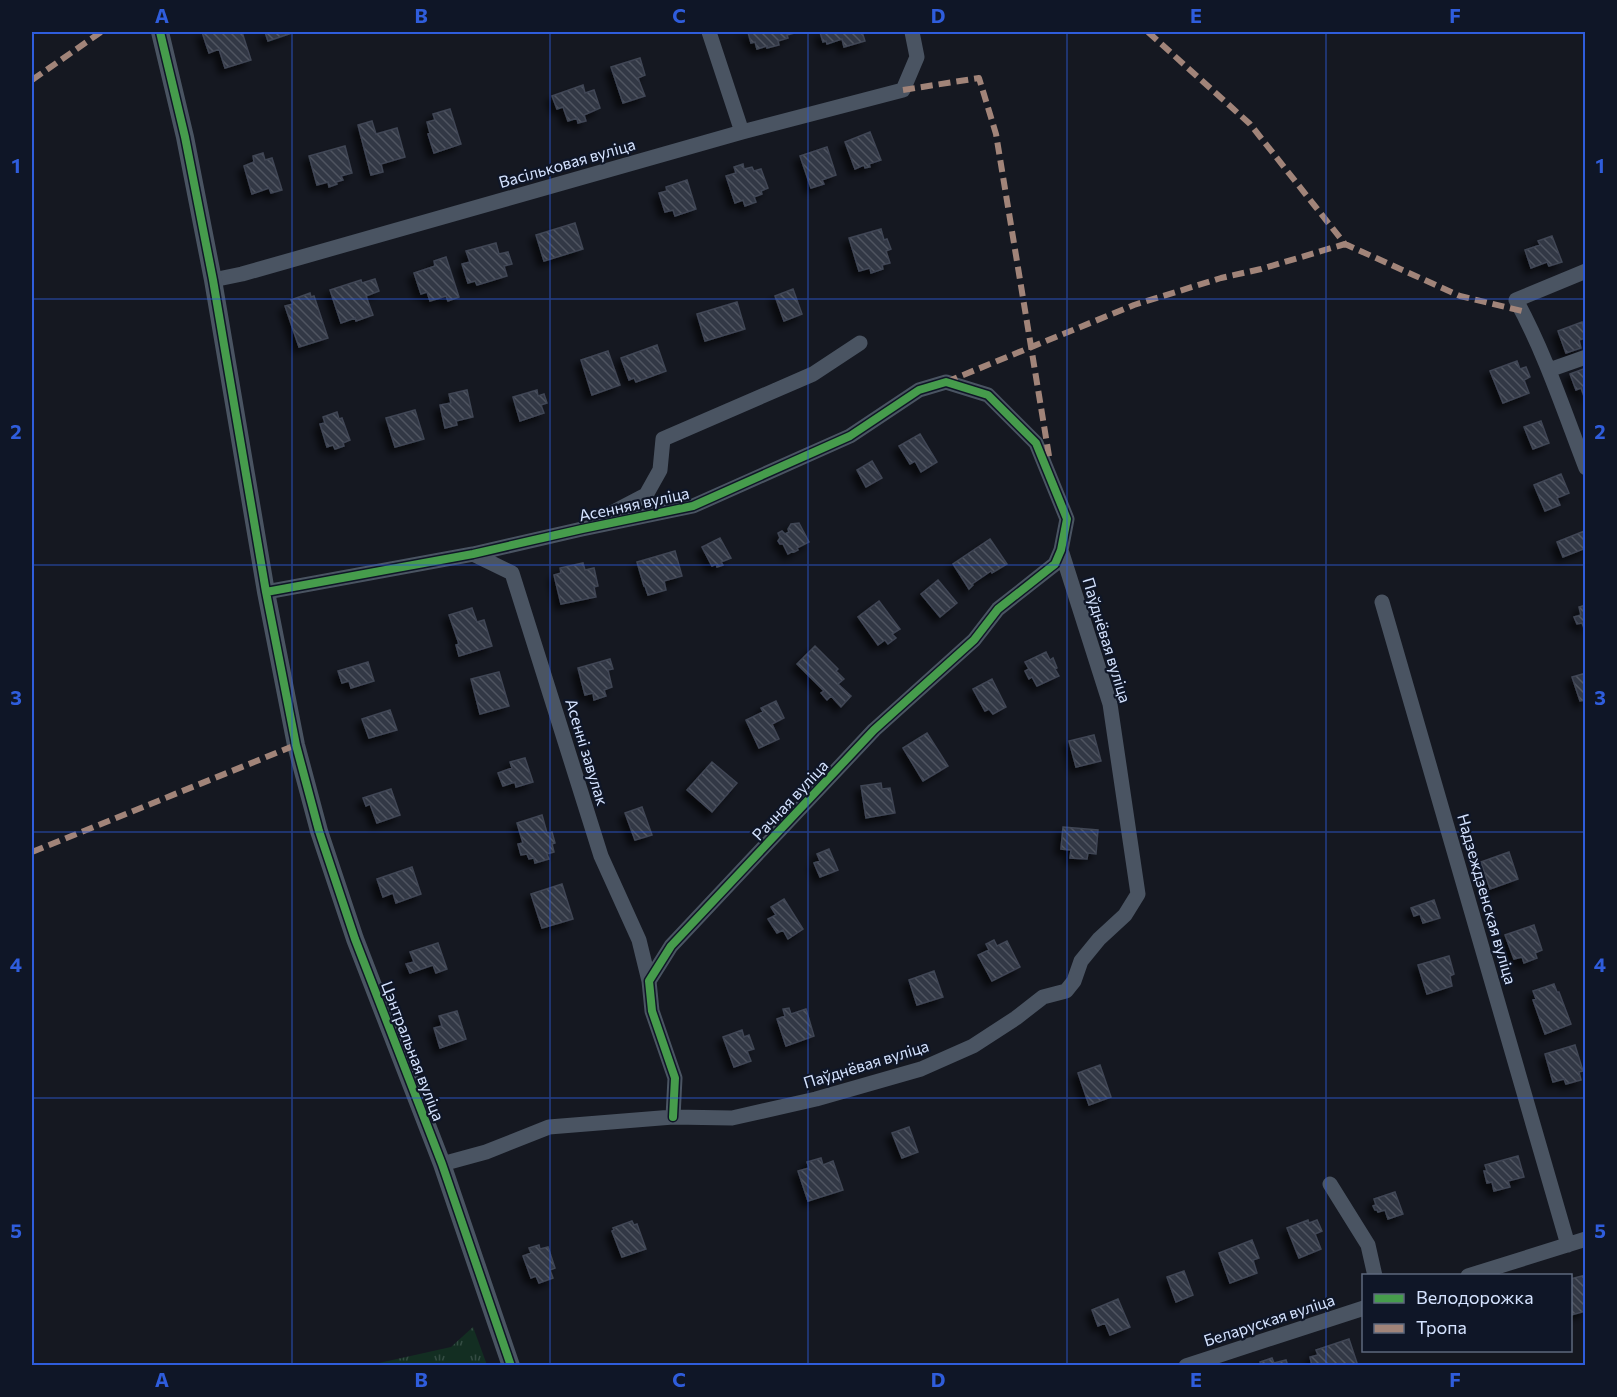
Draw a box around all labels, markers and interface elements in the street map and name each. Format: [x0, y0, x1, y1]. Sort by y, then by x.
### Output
text: A [155, 3, 169, 27]
text: B [414, 3, 428, 27]
text: C [672, 3, 686, 27]
text: D [931, 3, 945, 27]
text: E [1190, 3, 1202, 27]
text: F [1449, 3, 1461, 27]
street label: Васільковая вуліца [496, 134, 637, 191]
text: 1 [11, 153, 21, 177]
text: 1 [1595, 153, 1605, 177]
text: 2 [10, 419, 22, 443]
text: 2 [1594, 419, 1606, 443]
street label: Асенняя вуліца [577, 483, 691, 524]
street label: Паўднёвая вуліца [1079, 575, 1136, 705]
text: 3 [10, 685, 22, 709]
text: 3 [1594, 685, 1606, 709]
street label: Асенні завулак [562, 696, 613, 808]
street label: Рачная вуліца [748, 756, 832, 844]
street label: Надзеждзенская вуліца [1454, 811, 1521, 986]
text: 4 [10, 952, 22, 976]
text: 4 [1594, 952, 1606, 976]
street label: Цэнтральная вуліца [378, 978, 449, 1123]
street label: Паўднёвая вуліца [801, 1035, 931, 1092]
text: 5 [10, 1218, 22, 1242]
text: 5 [1594, 1218, 1606, 1242]
legend [1362, 1274, 1572, 1352]
text: Велодорожка [1416, 1286, 1534, 1308]
street label: Беларуская вуліца [1201, 1289, 1337, 1350]
text: Тропа [1416, 1316, 1467, 1338]
text: A [155, 1367, 169, 1391]
text: B [414, 1367, 428, 1391]
text: C [672, 1367, 686, 1391]
text: D [931, 1367, 945, 1391]
text: E [1190, 1367, 1202, 1391]
text: F [1449, 1367, 1461, 1391]

